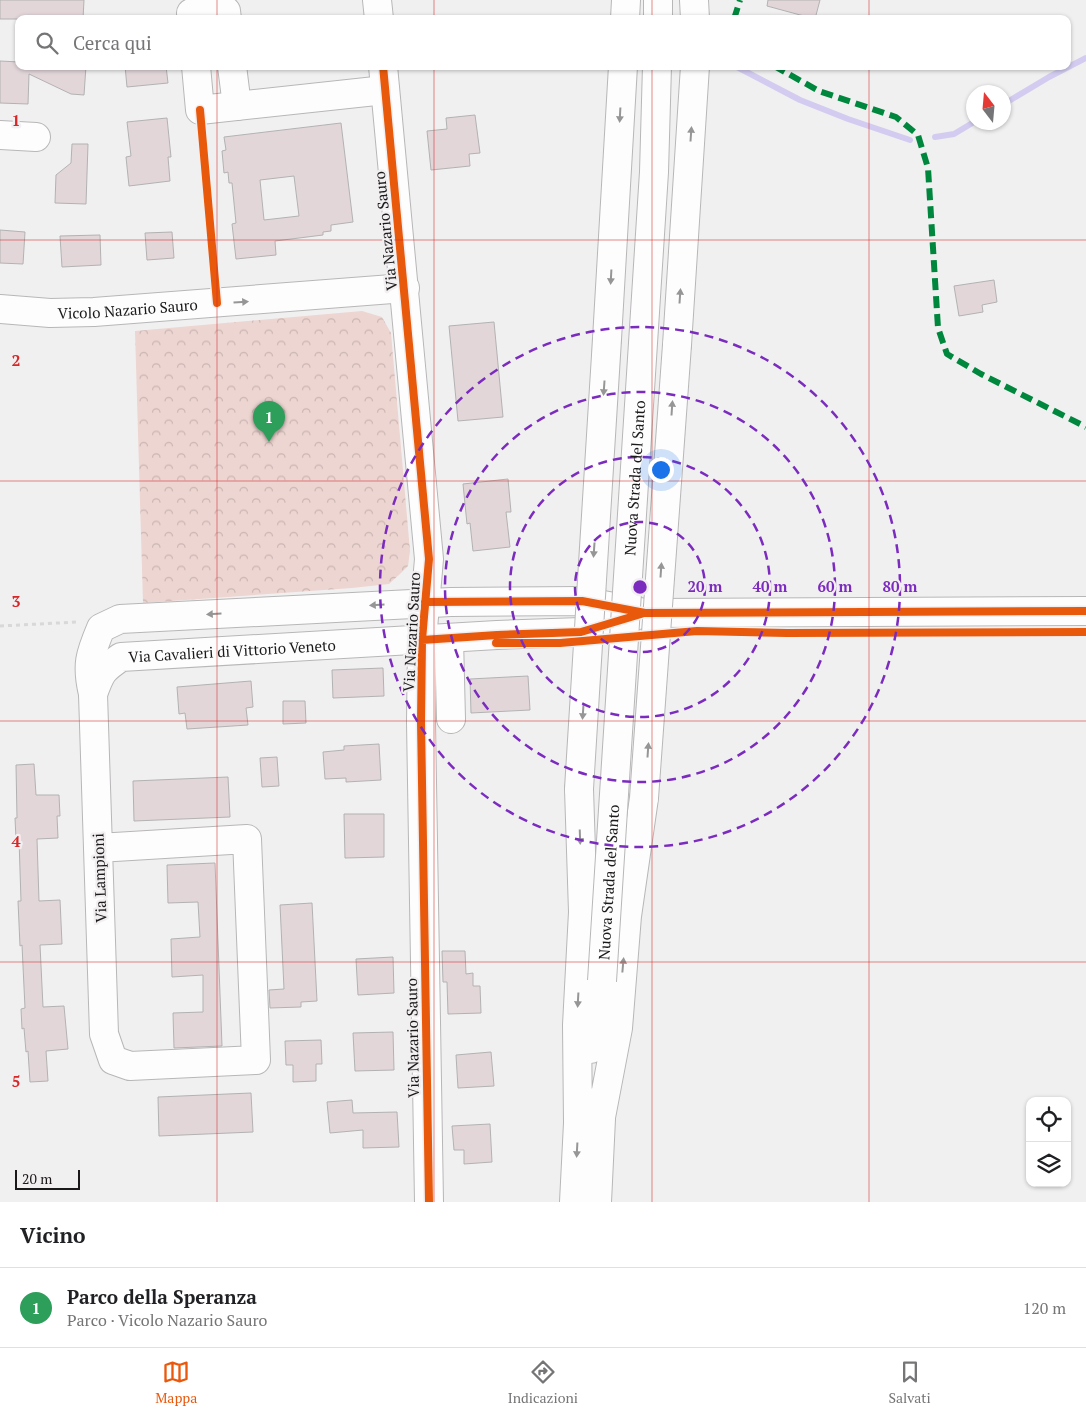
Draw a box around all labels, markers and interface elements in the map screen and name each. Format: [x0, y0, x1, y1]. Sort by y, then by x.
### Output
search box [15, 15, 1071, 70]
icon: search [33, 29, 61, 57]
text: Cerca qui [73, 30, 152, 55]
north arrow [966, 85, 1011, 130]
one-way arrow [615, 107, 623, 123]
text: 1 [11, 109, 21, 131]
one-way arrow [687, 126, 695, 142]
street label: Via Nazario Sauro [369, 170, 401, 292]
one-way arrow [606, 269, 614, 285]
one-way arrow [677, 288, 685, 304]
street label: Vicolo Nazario Sauro [57, 294, 198, 323]
one-way arrow [233, 297, 249, 305]
text: 2 [11, 349, 21, 371]
one-way arrow [600, 380, 608, 396]
street label: Nuova Strada del Santo [619, 400, 649, 556]
one-way arrow [669, 400, 677, 416]
pin: 1 [253, 401, 285, 442]
your location [648, 457, 674, 483]
one-way arrow [589, 542, 597, 558]
one-way arrow [657, 562, 665, 578]
street label: Via Nazario Sauro [398, 572, 424, 692]
text: 20 m [688, 576, 723, 596]
text: 40 m [753, 576, 788, 596]
text: 60 m [818, 576, 853, 596]
text: 80 m [883, 576, 918, 596]
centre of rings [631, 578, 649, 596]
text: 3 [11, 590, 21, 612]
one-way arrow [368, 601, 384, 609]
one-way arrow [206, 611, 222, 619]
street label: Via Cavalieri di Vittorio Veneto [128, 634, 336, 667]
one-way arrow [579, 705, 587, 721]
one-way arrow [644, 741, 652, 757]
street label: Nuova Strada del Santo [593, 804, 623, 960]
text: 4 [11, 830, 21, 852]
one-way arrow [577, 830, 585, 846]
street label: Via Lampioni [87, 833, 111, 923]
one-way arrow [620, 957, 628, 973]
street label: Via Nazario Sauro [401, 978, 423, 1098]
one-way arrow [574, 992, 582, 1008]
text: 5 [11, 1070, 21, 1092]
map controls [1026, 1097, 1071, 1187]
button: locate [1026, 1097, 1071, 1142]
button: layers [1026, 1142, 1071, 1187]
one-way arrow [572, 1143, 580, 1159]
scale bar [15, 1167, 80, 1190]
text: 20 m [22, 1169, 52, 1188]
text: Vicino [20, 1221, 86, 1249]
text: Parco della Speranza [67, 1284, 257, 1309]
text: 1 [31, 1297, 41, 1319]
text: 120 m [1023, 1297, 1066, 1319]
text: Parco · Vicolo Nazario Sauro [67, 1309, 267, 1331]
tab: Mappa [155, 1358, 197, 1407]
tab: Indicazioni [508, 1358, 578, 1407]
tab: Salvati [888, 1358, 931, 1407]

